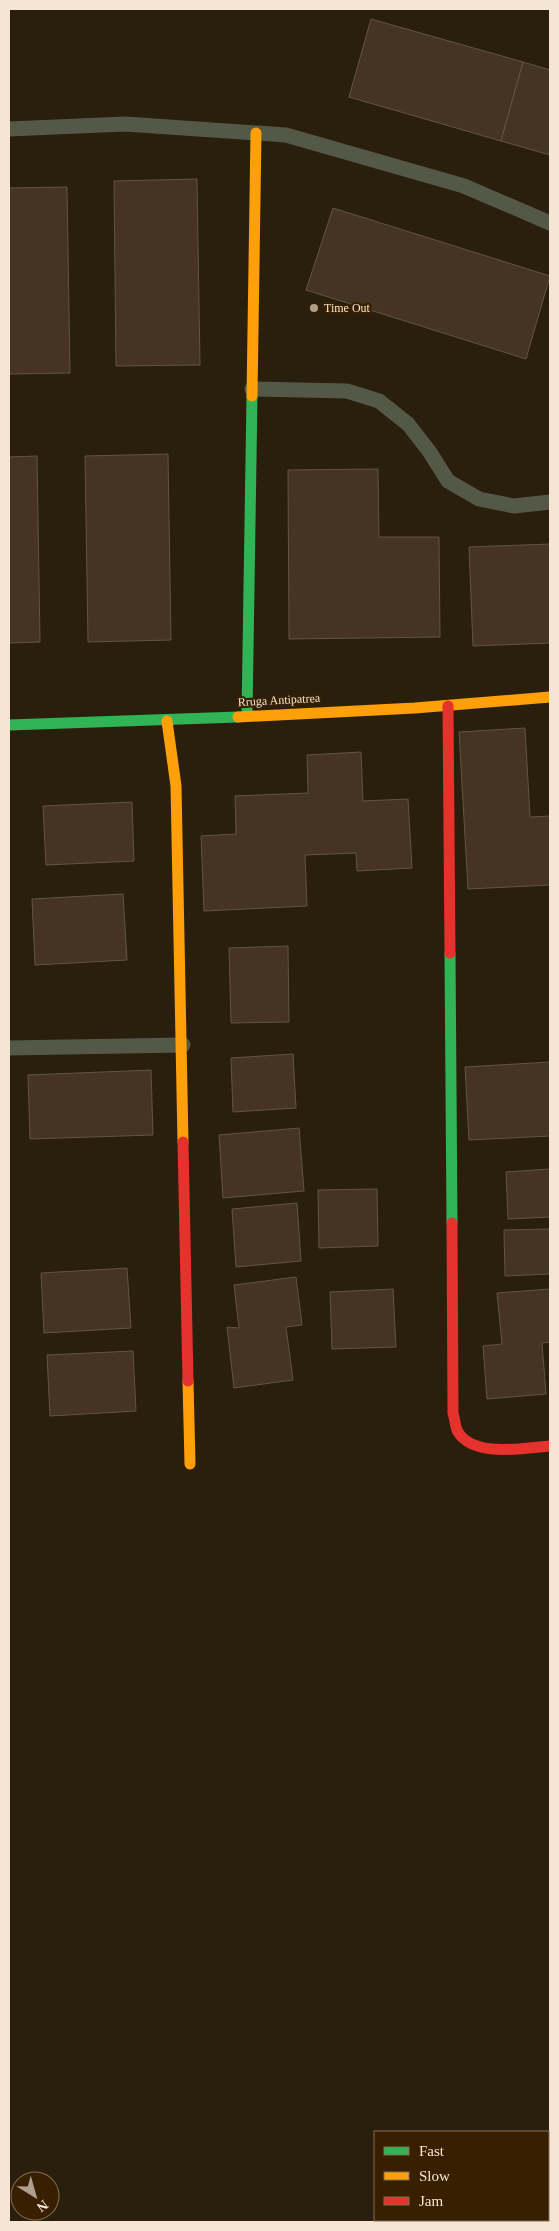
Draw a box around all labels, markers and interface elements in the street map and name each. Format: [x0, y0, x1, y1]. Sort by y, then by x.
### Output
place label: Time Out [324, 301, 371, 315]
marker: Time Out [308, 302, 320, 314]
street label: Rruga Antipatrea [238, 691, 321, 709]
legend [374, 2131, 549, 2221]
text: Fast [419, 2143, 445, 2159]
text: Slow [419, 2168, 450, 2184]
north arrow [10, 2171, 60, 2221]
text: Jam [419, 2193, 443, 2209]
text: N [34, 2197, 51, 2215]

